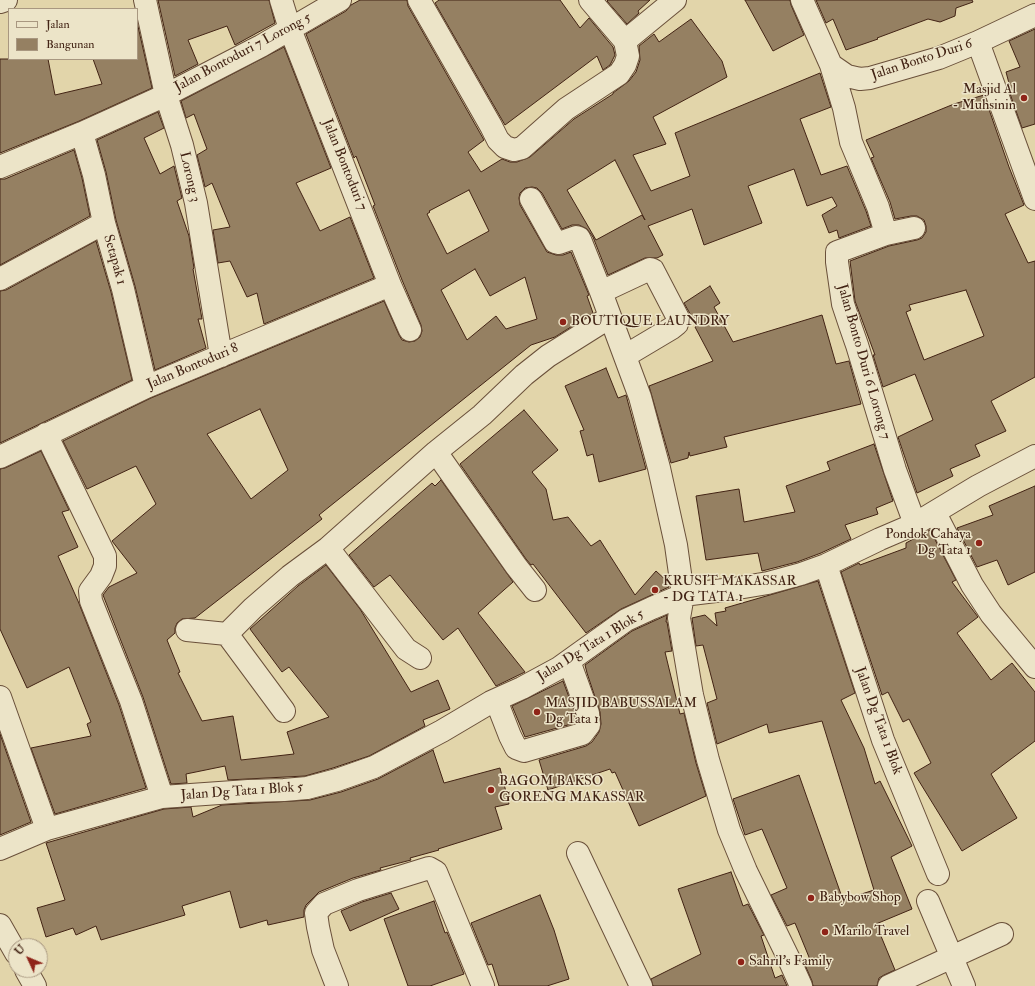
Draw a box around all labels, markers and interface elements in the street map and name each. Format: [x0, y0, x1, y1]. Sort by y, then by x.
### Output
legend [8, 8, 138, 60]
street label: Jalan Bontoduri 7 Lorong 5 [172, 10, 314, 96]
text: Jalan [46, 17, 70, 32]
street label: Jalan Bonto Duri 6 [869, 36, 975, 84]
text: Bangunan [46, 37, 95, 52]
place label: Masjid Al - Muhsinin [953, 82, 1016, 114]
marker: Masjid Al - Muhsinin [1019, 93, 1029, 103]
street label: Jalan Bontoduri 7 [318, 117, 370, 213]
street label: Lorong 3 [175, 150, 203, 204]
street label: Setapak 1 [99, 233, 129, 287]
street label: Jalan Bonto Duri 6 Lorong 7 [833, 282, 893, 442]
place label: BOUTIQUE LAUNDRY [571, 314, 729, 330]
marker: BOUTIQUE LAUNDRY [558, 317, 568, 327]
street label: Jalan Bontoduri 8 [145, 340, 241, 394]
place label: Pondok Cahaya Dg Tata 1 [885, 527, 971, 560]
marker: Pondok Cahaya Dg Tata 1 [974, 538, 984, 548]
place label: KRUSIT MAKASSAR - DG TATA 1 [663, 574, 797, 606]
marker: KRUSIT MAKASSAR - DG TATA 1 [650, 585, 660, 595]
street label: Jalan Dg Tata 1 Blok 5 [535, 606, 647, 686]
street label: Jalan Dg Tata 1 Blok [851, 665, 905, 777]
place label: MASJID BABUSSALAM Dg Tata 1 [545, 696, 697, 728]
marker: MASJID BABUSSALAM Dg Tata 1 [532, 707, 542, 717]
place label: BAGOM BAKSO GORENG MAKASSAR [499, 774, 645, 806]
street label: Jalan Dg Tata 1 Blok 5 [180, 779, 304, 805]
marker: BAGOM BAKSO GORENG MAKASSAR [486, 785, 496, 795]
place label: Babybow Shop [819, 890, 901, 906]
marker: Babybow Shop [806, 893, 816, 903]
place label: Marilo Travel [833, 924, 909, 940]
marker: Marilo Travel [820, 927, 830, 937]
north arrow [8, 938, 48, 978]
text: U [12, 942, 28, 958]
place label: Sahril's Family [749, 954, 832, 970]
marker: Sahril's Family [736, 957, 746, 967]

